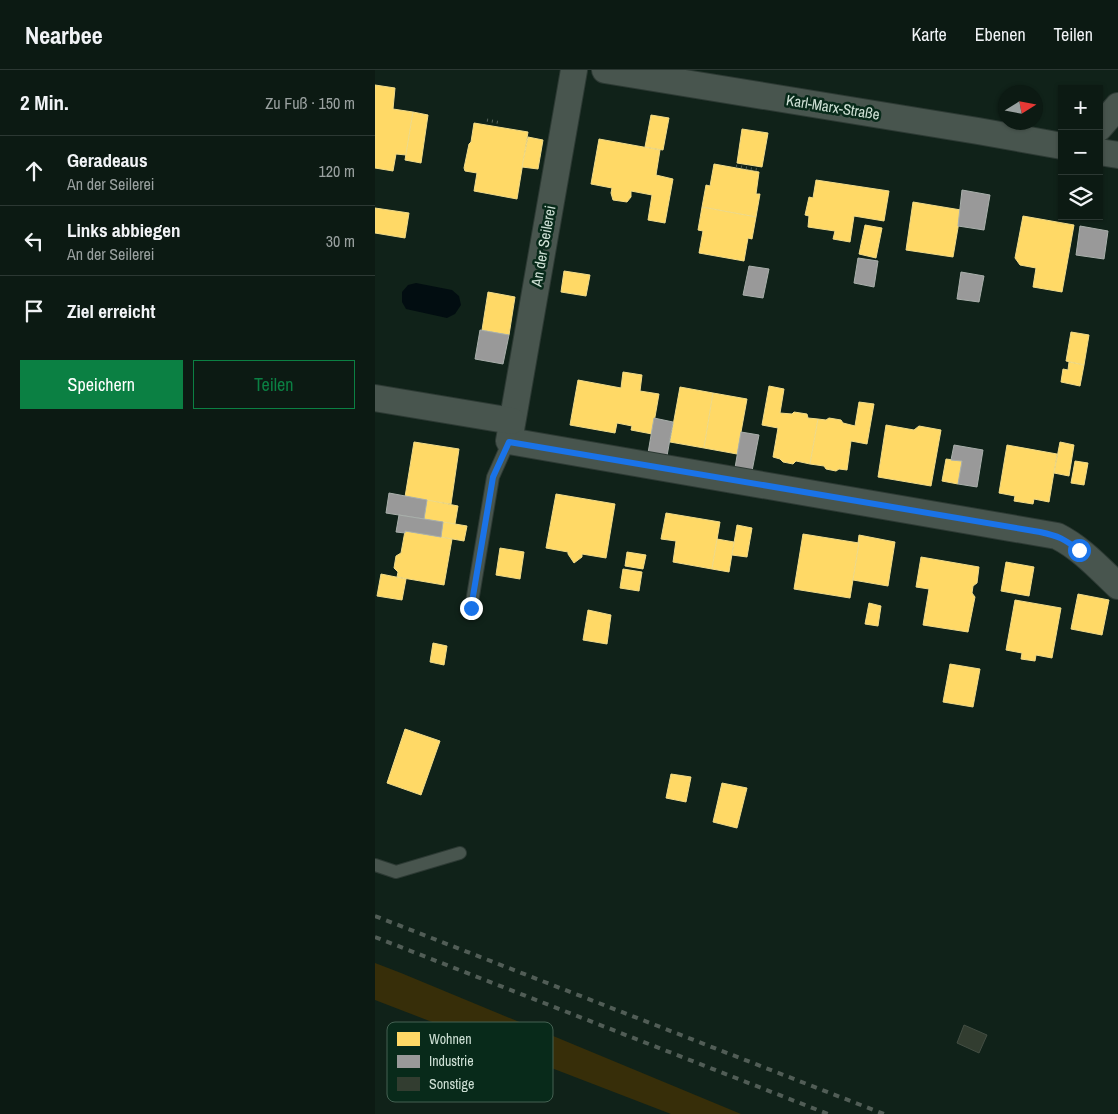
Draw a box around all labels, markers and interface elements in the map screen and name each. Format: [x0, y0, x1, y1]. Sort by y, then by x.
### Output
text: Nearbee [25, 19, 103, 51]
text: Karte [911, 22, 947, 47]
text: Ebenen [975, 22, 1026, 47]
text: Teilen [1054, 22, 1093, 47]
north arrow [998, 85, 1043, 130]
map controls [1058, 85, 1103, 220]
button: + [1058, 85, 1103, 130]
text: 2 Min. [20, 88, 69, 117]
street label: Karl-Marx-Straße [785, 89, 881, 125]
text: Zu Fuß · 150 m [265, 92, 355, 114]
button: − [1058, 130, 1103, 175]
text: Geradeaus [67, 147, 148, 173]
icon: ahead [20, 157, 48, 185]
text: 120 m [319, 160, 355, 182]
text: An der Seilerei [67, 173, 155, 195]
button: layers [1058, 175, 1103, 220]
street label: An der Seilerei [525, 204, 560, 289]
text: Links abbiegen [67, 217, 180, 243]
icon: left [20, 227, 48, 255]
text: 30 m [326, 230, 355, 252]
text: An der Seilerei [67, 243, 155, 265]
icon: arrive [20, 297, 48, 325]
text: Ziel erreicht [67, 298, 155, 324]
button: Speichern [20, 360, 183, 409]
button: Teilen [193, 360, 355, 409]
route start [1068, 539, 1091, 562]
route end [460, 597, 483, 620]
legend [387, 1022, 553, 1102]
text: Wohnen [429, 1030, 472, 1048]
text: Industrie [429, 1052, 474, 1070]
text: Sonstige [429, 1075, 474, 1093]

